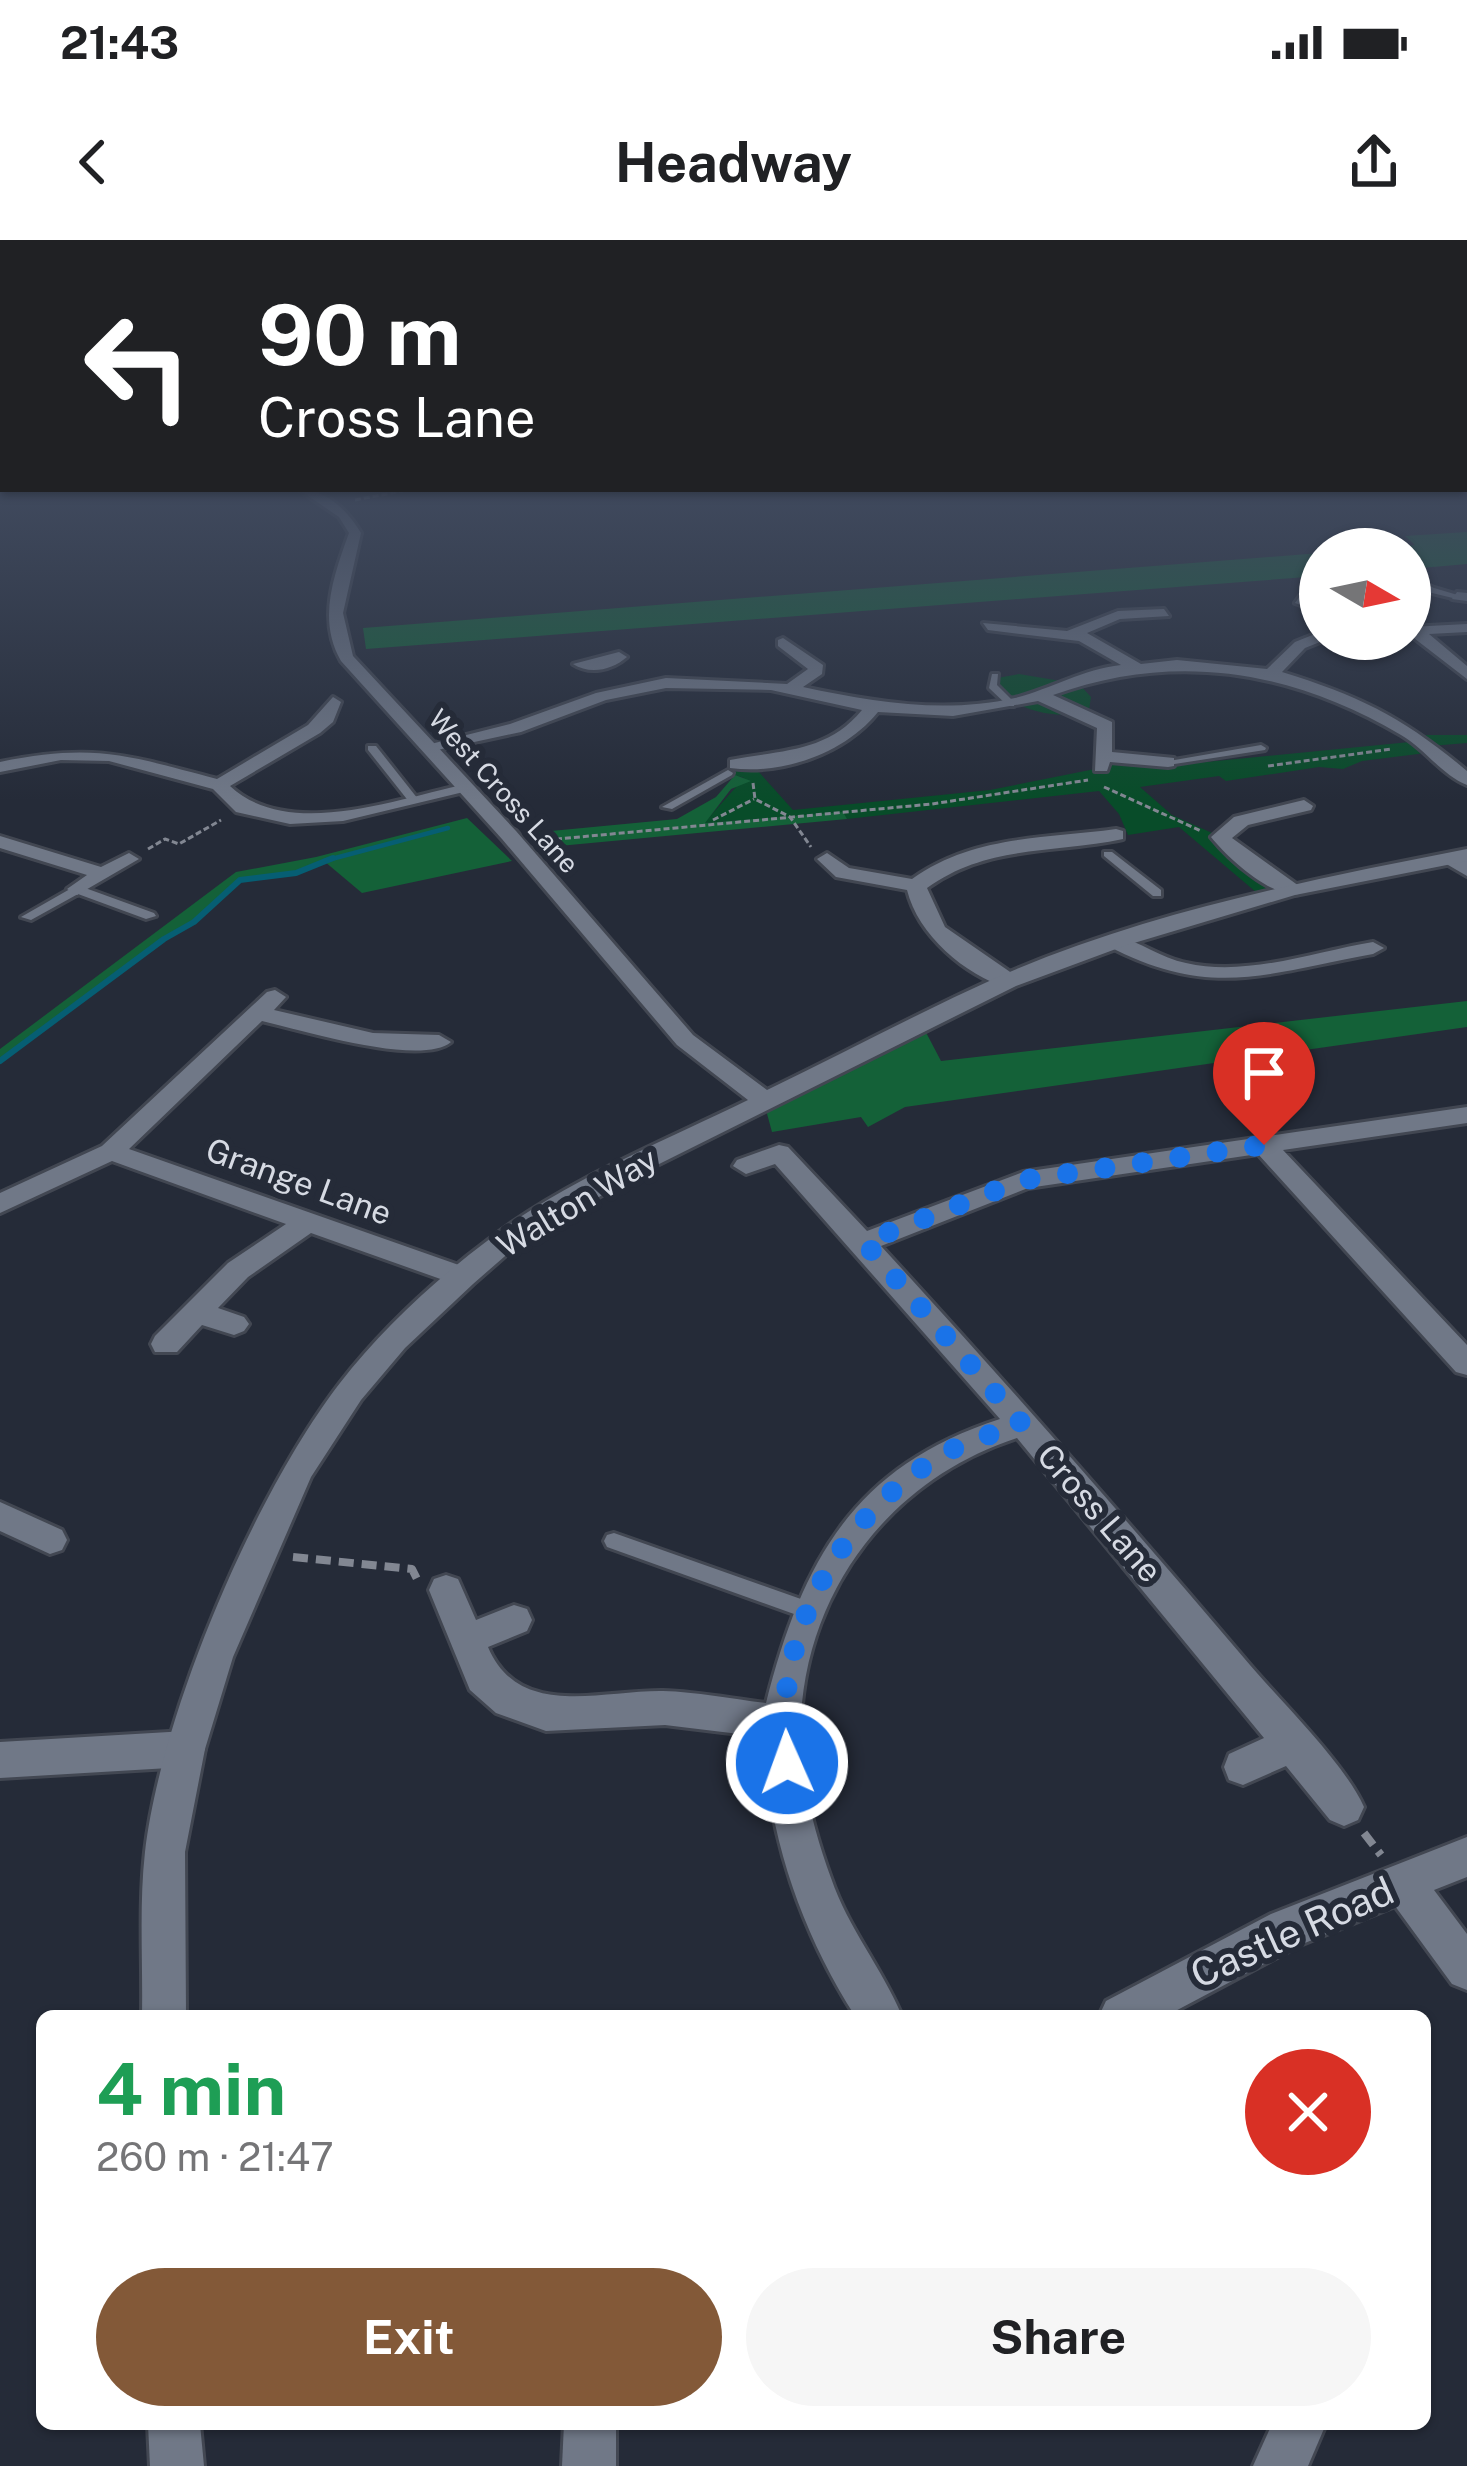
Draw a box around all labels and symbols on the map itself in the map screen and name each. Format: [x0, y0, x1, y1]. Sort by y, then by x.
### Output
north arrow [1299, 528, 1431, 660]
street label: West Cross Lane [422, 703, 586, 879]
pin [1213, 1022, 1315, 1145]
street label: Grange Lane [201, 1130, 397, 1232]
street label: Walton Way [490, 1139, 664, 1265]
street label: Cross Lane [1030, 1437, 1170, 1589]
position arrow [724, 1700, 850, 1826]
street label: Castle Road [1184, 1867, 1400, 1997]

